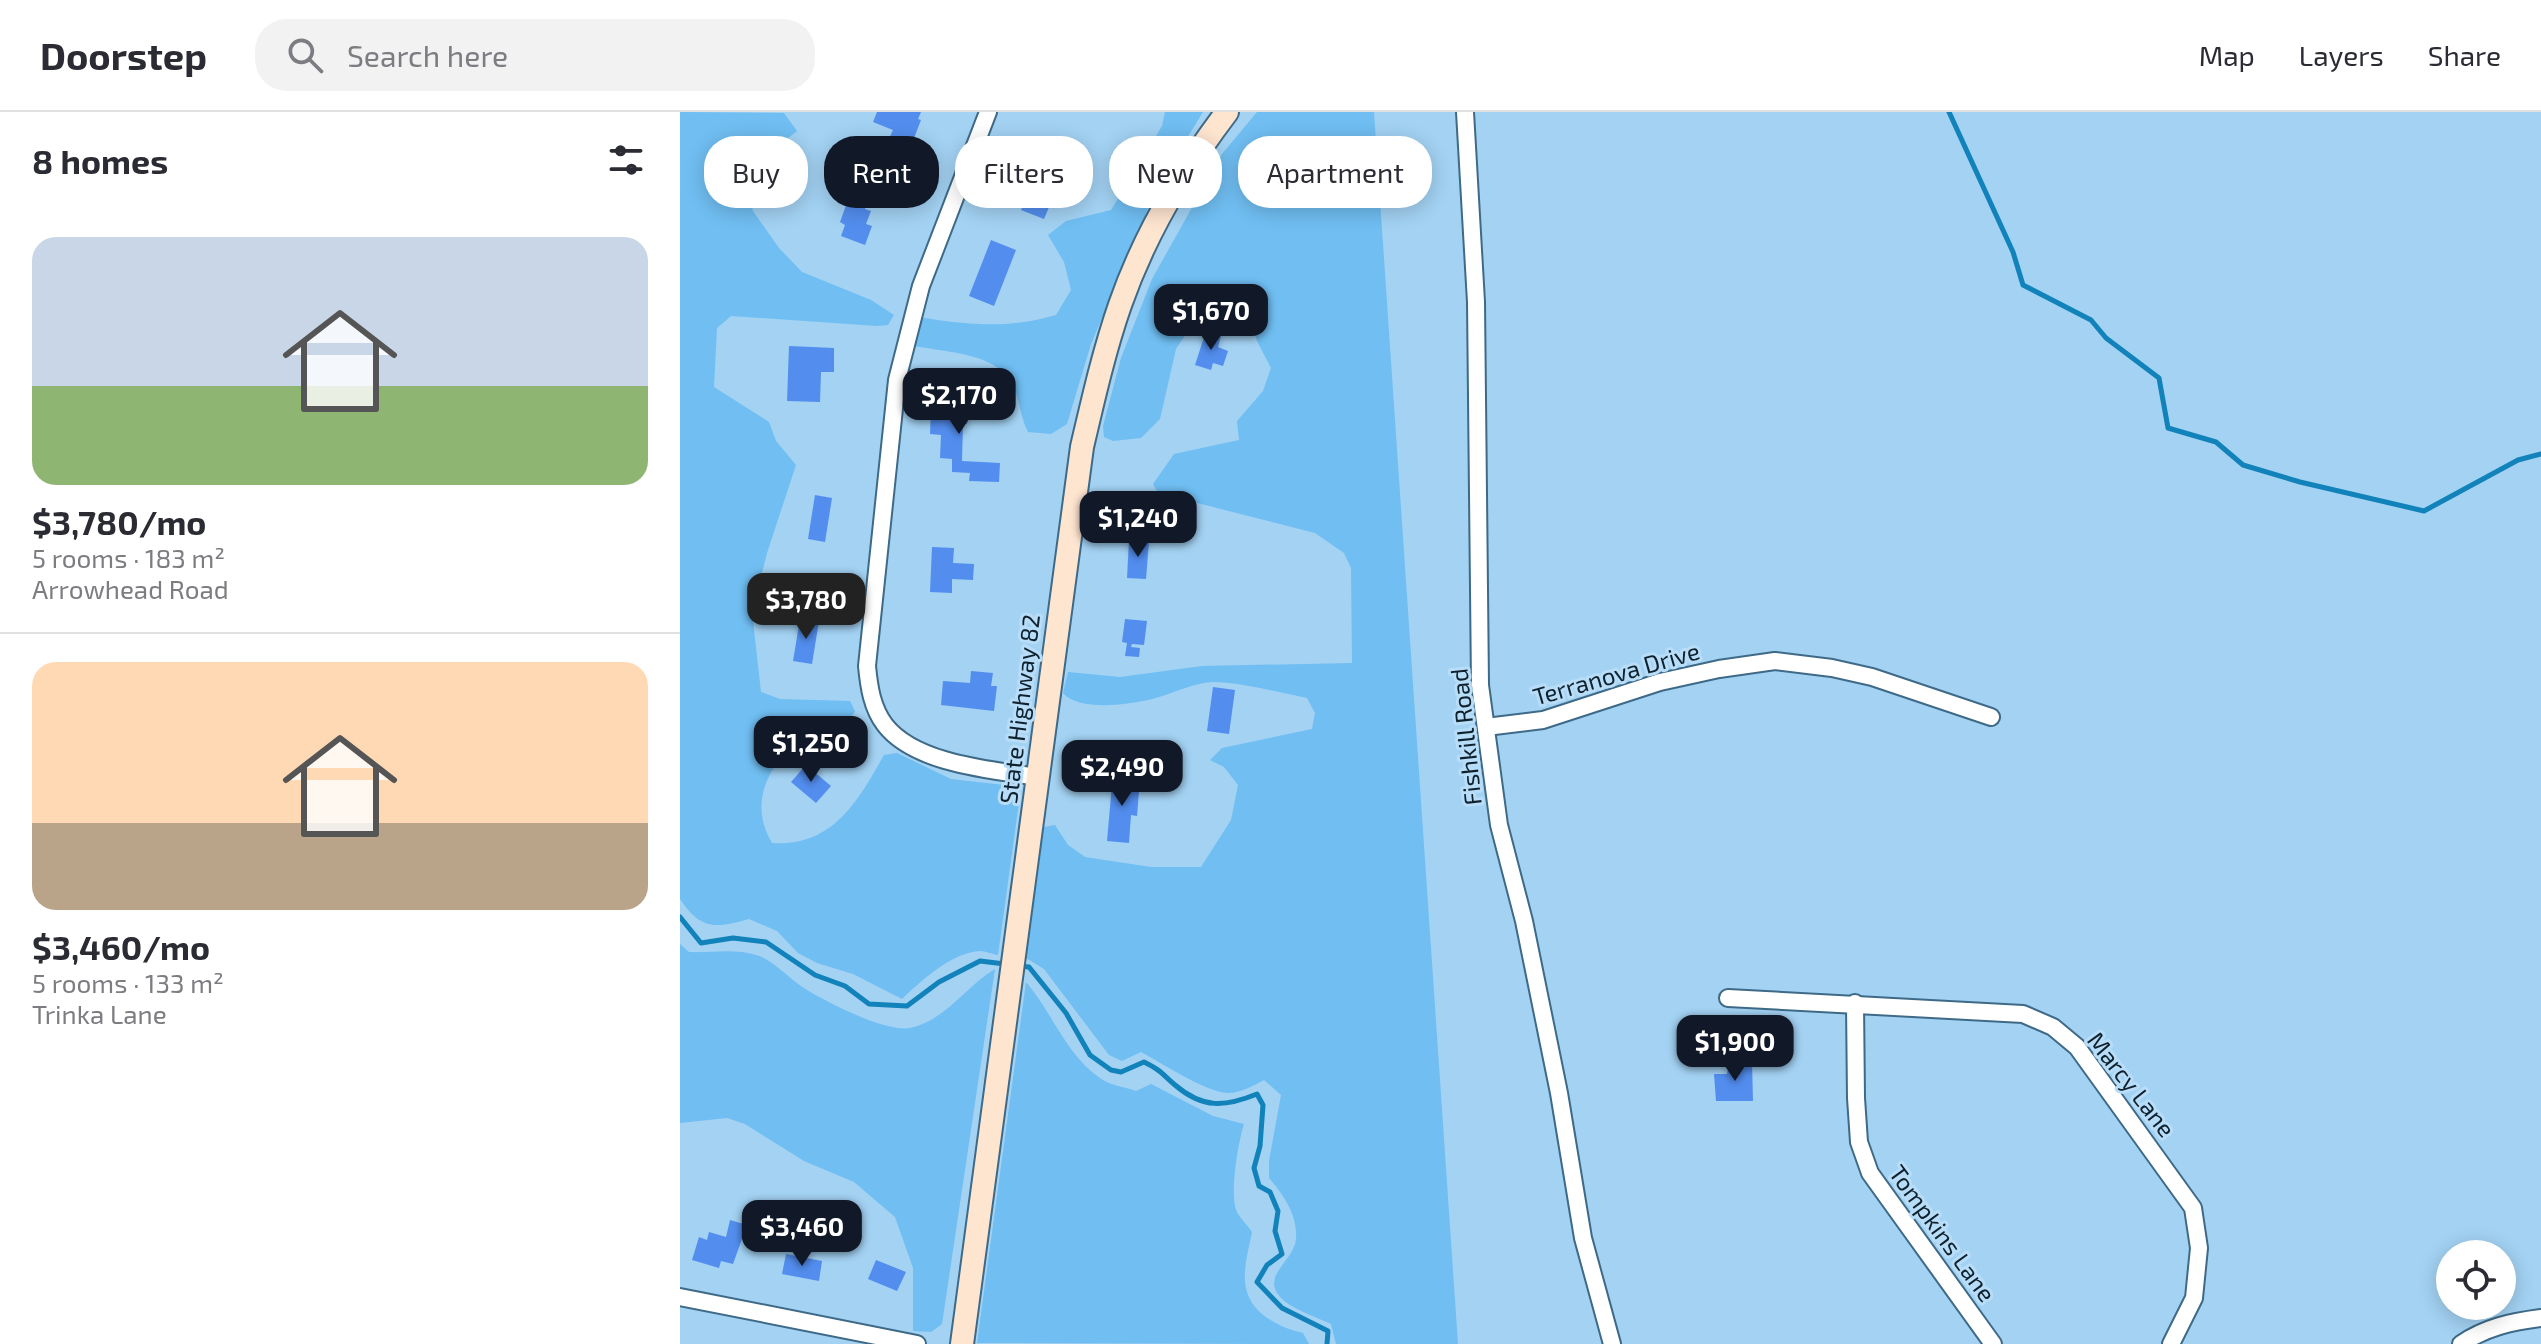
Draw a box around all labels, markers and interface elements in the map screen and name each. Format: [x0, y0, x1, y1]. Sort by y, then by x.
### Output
search box [255, 19, 815, 91]
text: Doorstep [40, 32, 207, 78]
icon: search [283, 33, 327, 77]
text: Search here [347, 37, 508, 73]
text: Map [2199, 38, 2255, 72]
text: Layers [2299, 38, 2384, 72]
text: Share [2428, 38, 2501, 72]
chip: Buy [704, 136, 808, 208]
chip: Rent [824, 136, 939, 208]
chip: Filters [955, 136, 1093, 208]
chip: New [1109, 136, 1222, 208]
chip: Apartment [1238, 136, 1432, 208]
icon: filters [604, 138, 648, 182]
text: 8 homes [32, 140, 168, 181]
pin: $1,670 [1146, 284, 1276, 352]
icon: home [268, 289, 412, 433]
text: $1,670 [1172, 294, 1250, 325]
pin: $2,170 [894, 368, 1024, 436]
text: $2,170 [921, 378, 997, 409]
pin: $1,240 [1073, 491, 1203, 559]
text: $3,780/mo [32, 501, 206, 542]
text: $1,240 [1098, 501, 1178, 532]
text: 5 rooms · 183 m² [32, 542, 225, 573]
text: Arrowhead Road [32, 573, 229, 604]
pin: $3,780 [741, 573, 871, 641]
text: $3,780 [765, 583, 847, 614]
street label: State Highway 82 [993, 613, 1045, 805]
street label: Terranova Drive [1529, 635, 1703, 711]
street label: Fishkill Road [1443, 667, 1487, 807]
icon: home [268, 714, 412, 858]
pin: $1,250 [746, 716, 876, 784]
text: $1,250 [772, 726, 850, 757]
pin: $2,490 [1057, 740, 1187, 808]
text: $2,490 [1080, 750, 1164, 781]
text: $3,460/mo [32, 926, 210, 967]
text: 5 rooms · 133 m² [32, 967, 224, 998]
text: Trinka Lane [32, 998, 167, 1029]
pin: $1,900 [1670, 1015, 1800, 1083]
text: $1,900 [1695, 1025, 1775, 1056]
street label: Marcy Lane [2082, 1026, 2182, 1142]
street label: Tompkins Lane [1884, 1159, 2002, 1307]
pin: $3,460 [737, 1200, 867, 1268]
text: $3,460 [760, 1210, 844, 1241]
map controls [2436, 1240, 2516, 1320]
button: locate [2436, 1240, 2516, 1320]

